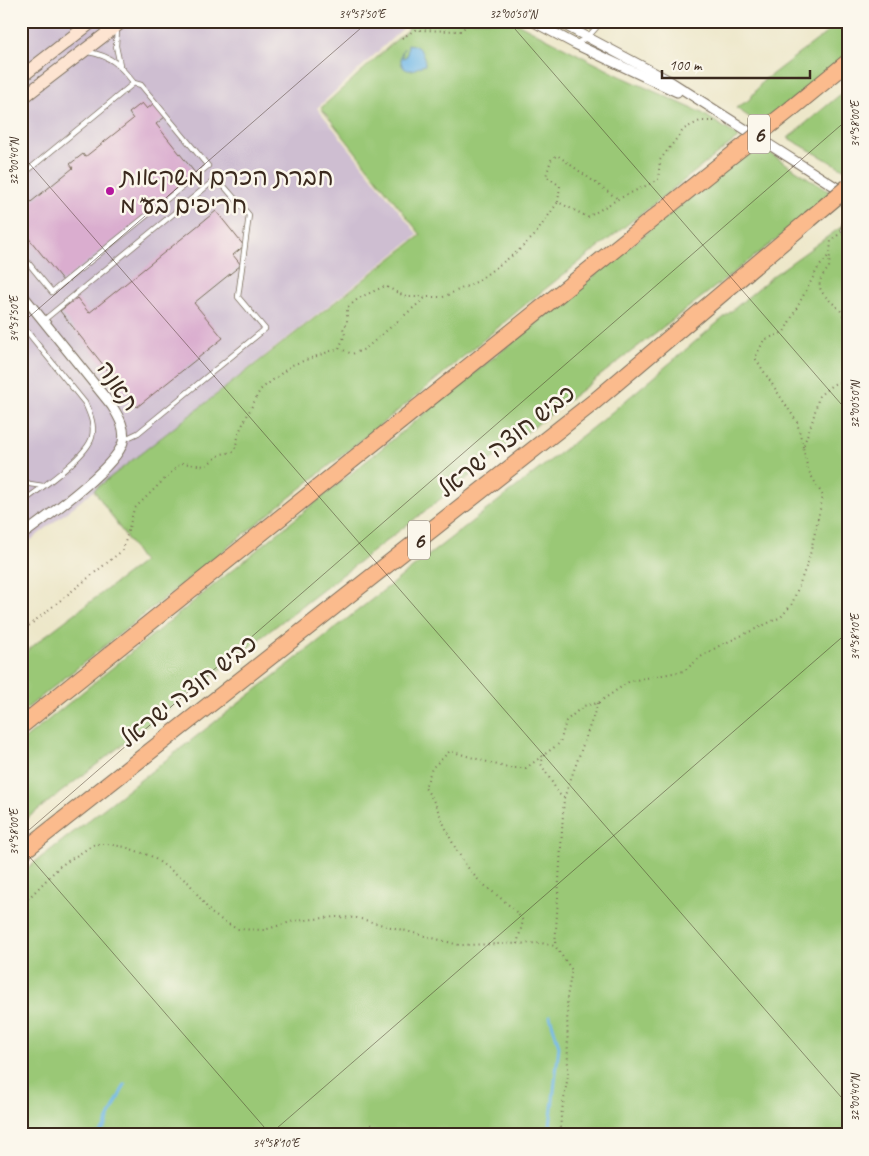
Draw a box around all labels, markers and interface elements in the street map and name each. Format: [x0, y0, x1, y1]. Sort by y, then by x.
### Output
text: 34°57'50"E [339, 6, 387, 22]
text: 32°00'50"N [489, 6, 538, 22]
scale bar [662, 48, 809, 80]
text: 100 m [669, 56, 703, 75]
text: 34°58'00"E [847, 99, 863, 147]
road number: 6 [748, 114, 770, 154]
text: 32°00'40"N [6, 137, 22, 186]
place label: חברת הכרם משקאות חריפים בע"מ [118, 162, 334, 220]
marker: חברת הכרם משקאות חריפים בע"מ [104, 185, 116, 197]
text: 34°57'50"E [6, 294, 22, 342]
street label: תאנה [90, 355, 146, 417]
street label: כביש חוצה ישראל [431, 378, 581, 504]
text: 32°00'50"N [847, 380, 863, 429]
road number: 6 [408, 520, 430, 560]
text: 34°58'10"E [847, 612, 863, 660]
street label: כביש חוצה ישראל [113, 628, 263, 754]
text: 34°58'00"E [6, 807, 22, 855]
text: 32°00'40"N [847, 1073, 863, 1122]
text: 34°58'10"E [253, 1135, 301, 1151]

